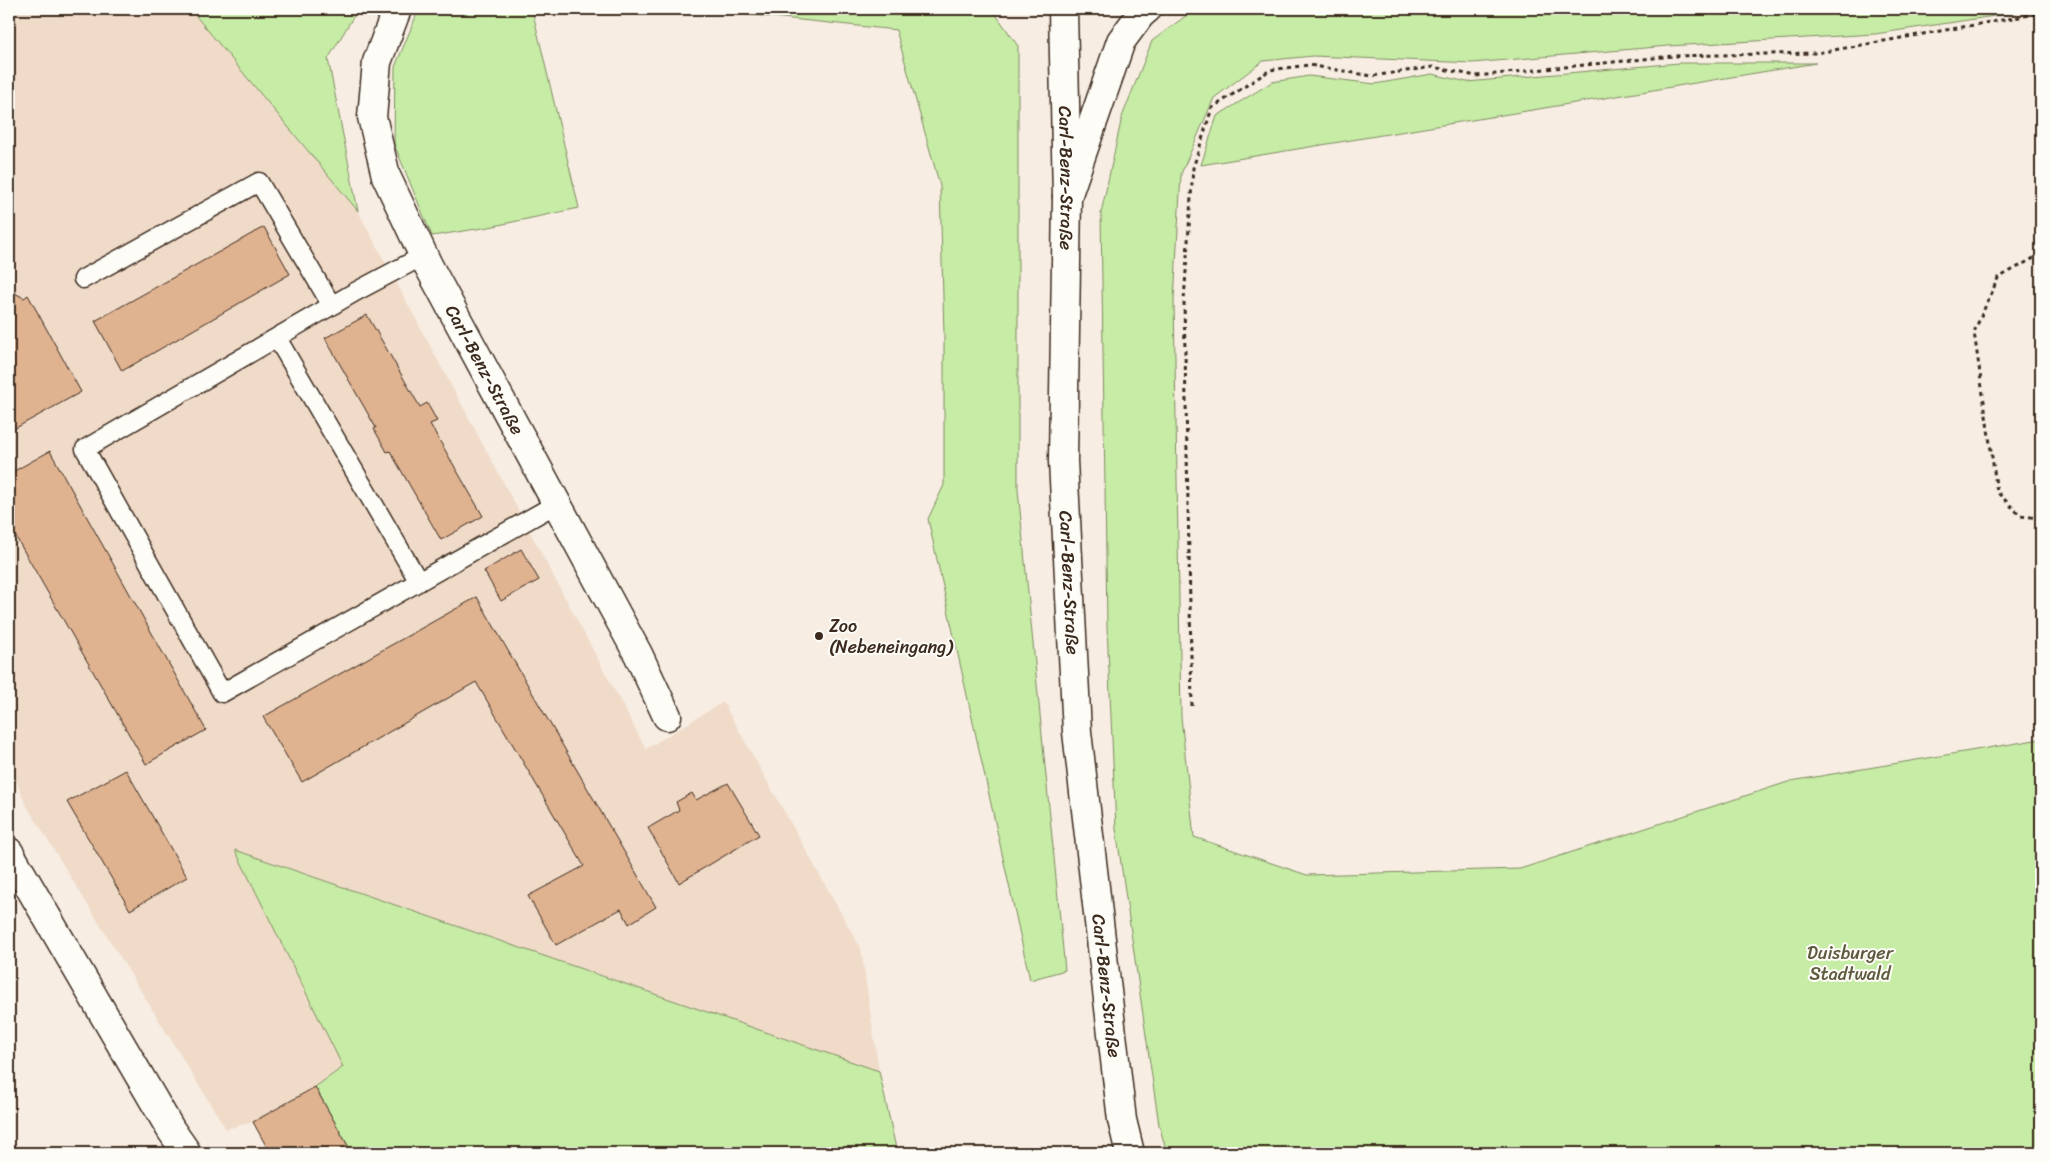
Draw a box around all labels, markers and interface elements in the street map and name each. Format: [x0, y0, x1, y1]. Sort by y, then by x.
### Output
street label: Carl-Benz-Straße [1049, 105, 1083, 250]
street label: Carl-Benz-Straße [436, 299, 533, 441]
street label: Carl-Benz-Straße [1050, 510, 1089, 656]
place label: Zoo (Nebeneingang) [829, 610, 954, 663]
marker: Zoo (Nebeneingang) [813, 630, 825, 642]
street label: Carl-Benz-Straße [1082, 912, 1131, 1059]
park label: Duisburger Stadtwald [1807, 937, 1895, 990]

